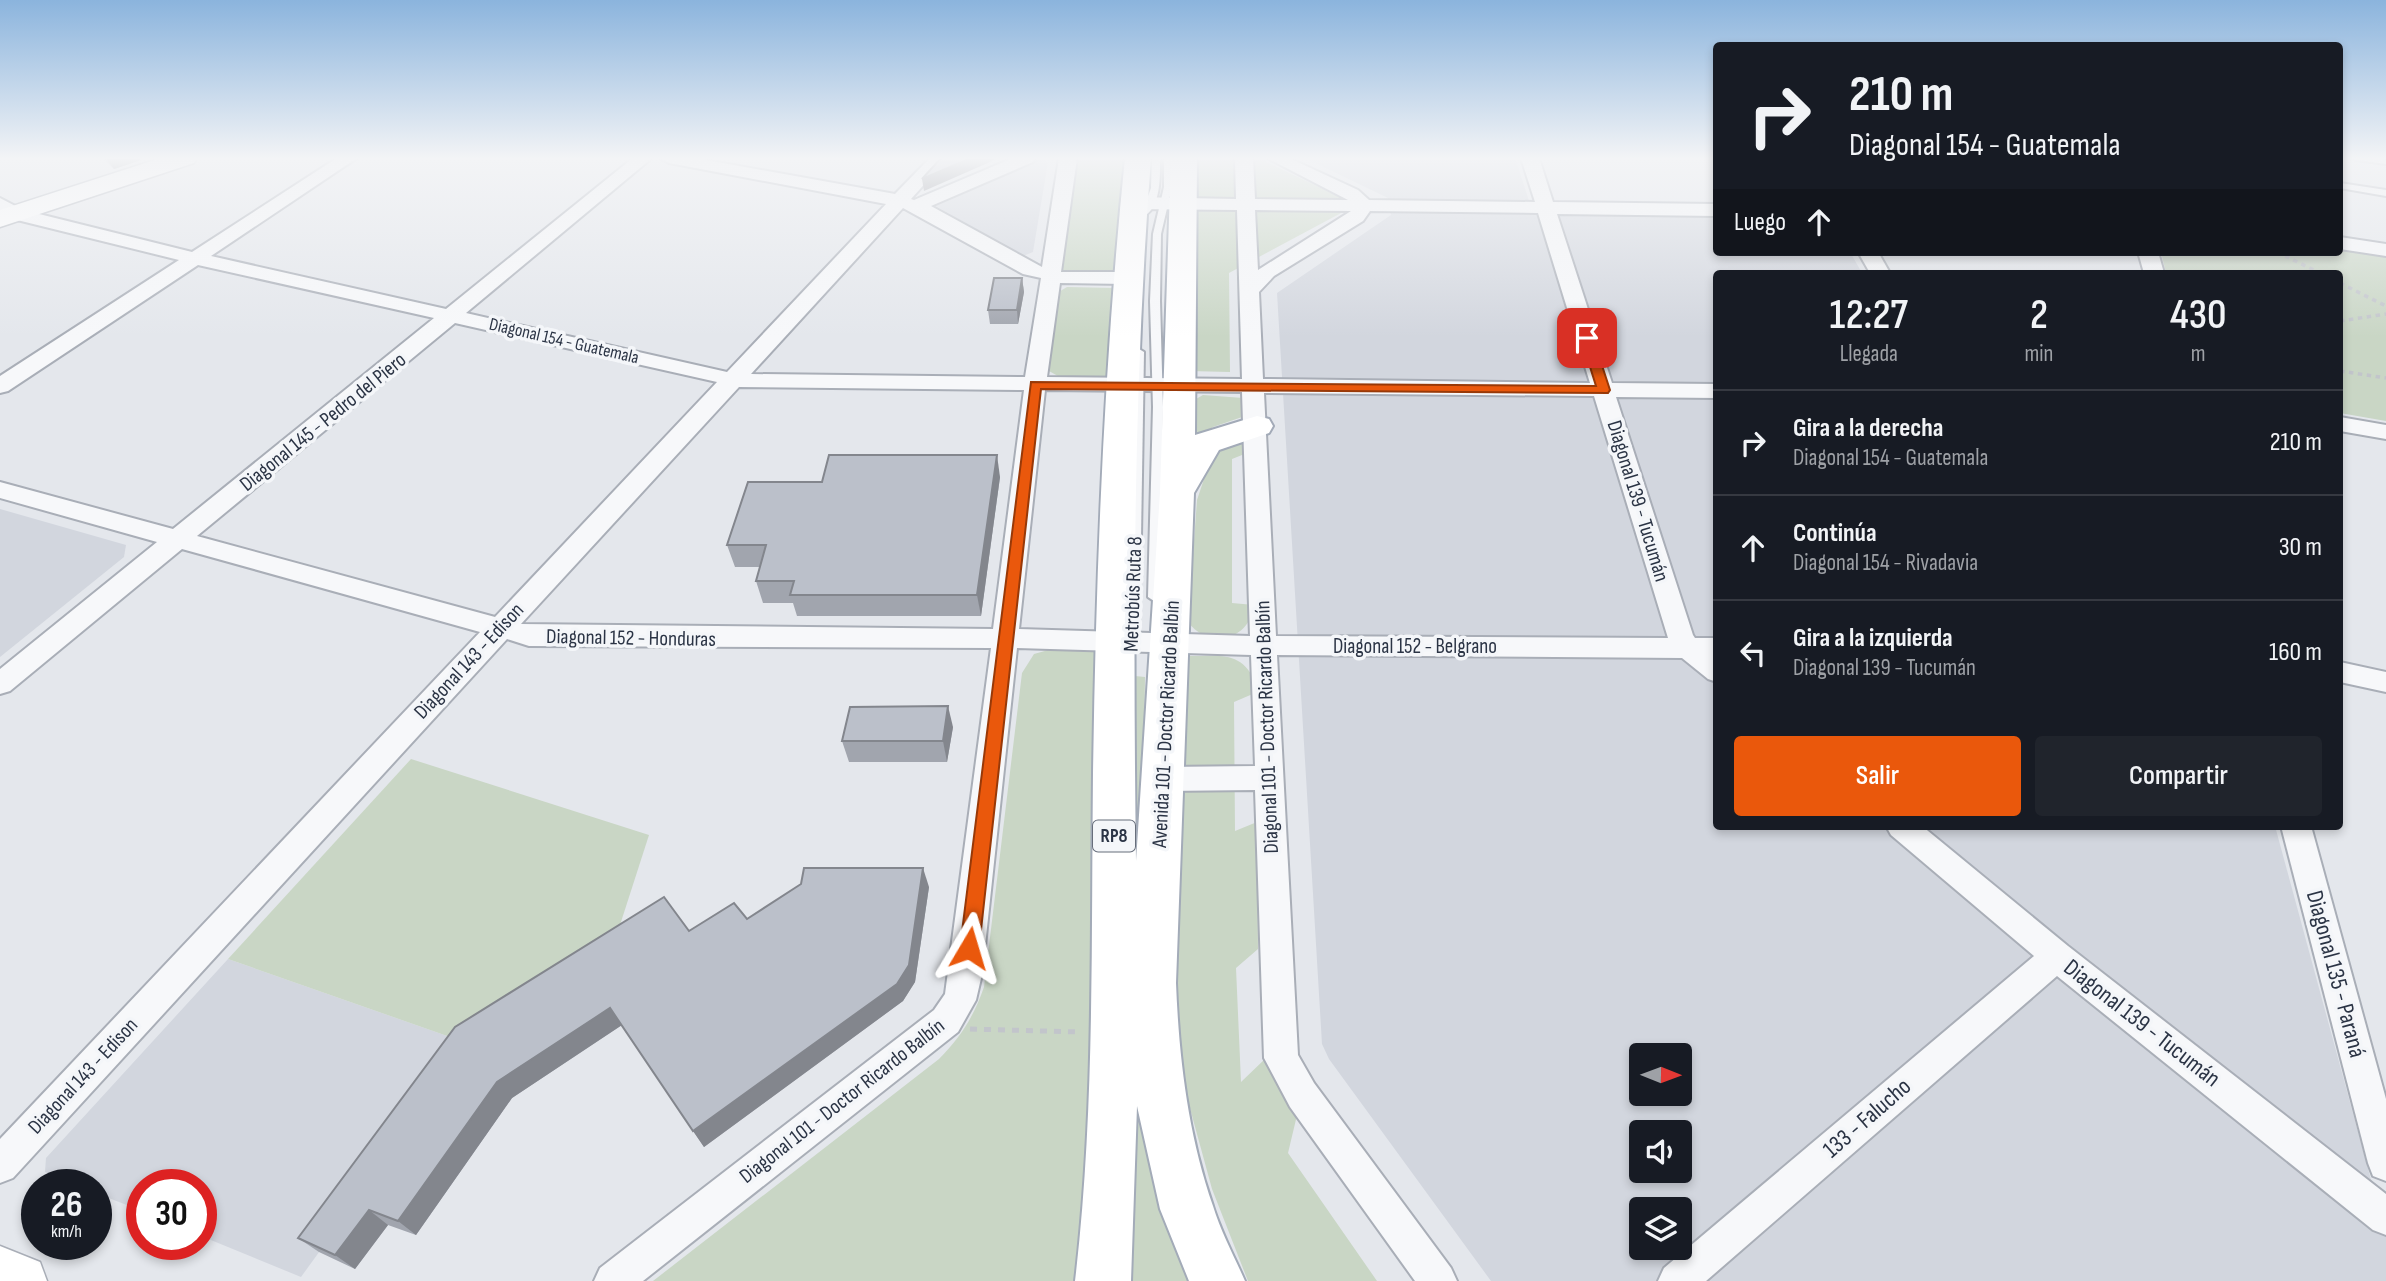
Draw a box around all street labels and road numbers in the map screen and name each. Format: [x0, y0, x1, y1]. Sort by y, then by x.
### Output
street label: Diagonal 154 - Guatemala [487, 314, 641, 368]
street label: Diagonal 145 - Pedro del Piero [235, 347, 411, 497]
street label: Diagonal 139 - Tucumán [1602, 417, 1674, 585]
street label: Metrobús Ruta 8 [1118, 536, 1148, 652]
street label: Diagonal 143 - Edison [409, 598, 529, 724]
street label: Avenida 101 - Doctor Ricardo Balbín [1147, 600, 1185, 849]
street label: Diagonal 101 - Doctor Ricardo Balbín [1250, 600, 1284, 854]
street label: Diagonal 152 - Honduras [546, 624, 716, 652]
street label: Diagonal 152 - Belgrano [1333, 634, 1497, 659]
road number: RP8 [1093, 820, 1135, 852]
street label: Diagonal 135 - Paraná [2300, 887, 2372, 1061]
street label: Diagonal 139 - Tucumán [2058, 953, 2226, 1093]
street label: Diagonal 143 - Edison [23, 1013, 143, 1139]
street label: Diagonal 101 - Doctor Ricardo Balbín [735, 1013, 949, 1189]
street label: 133 - Falucho [1817, 1072, 1917, 1164]

